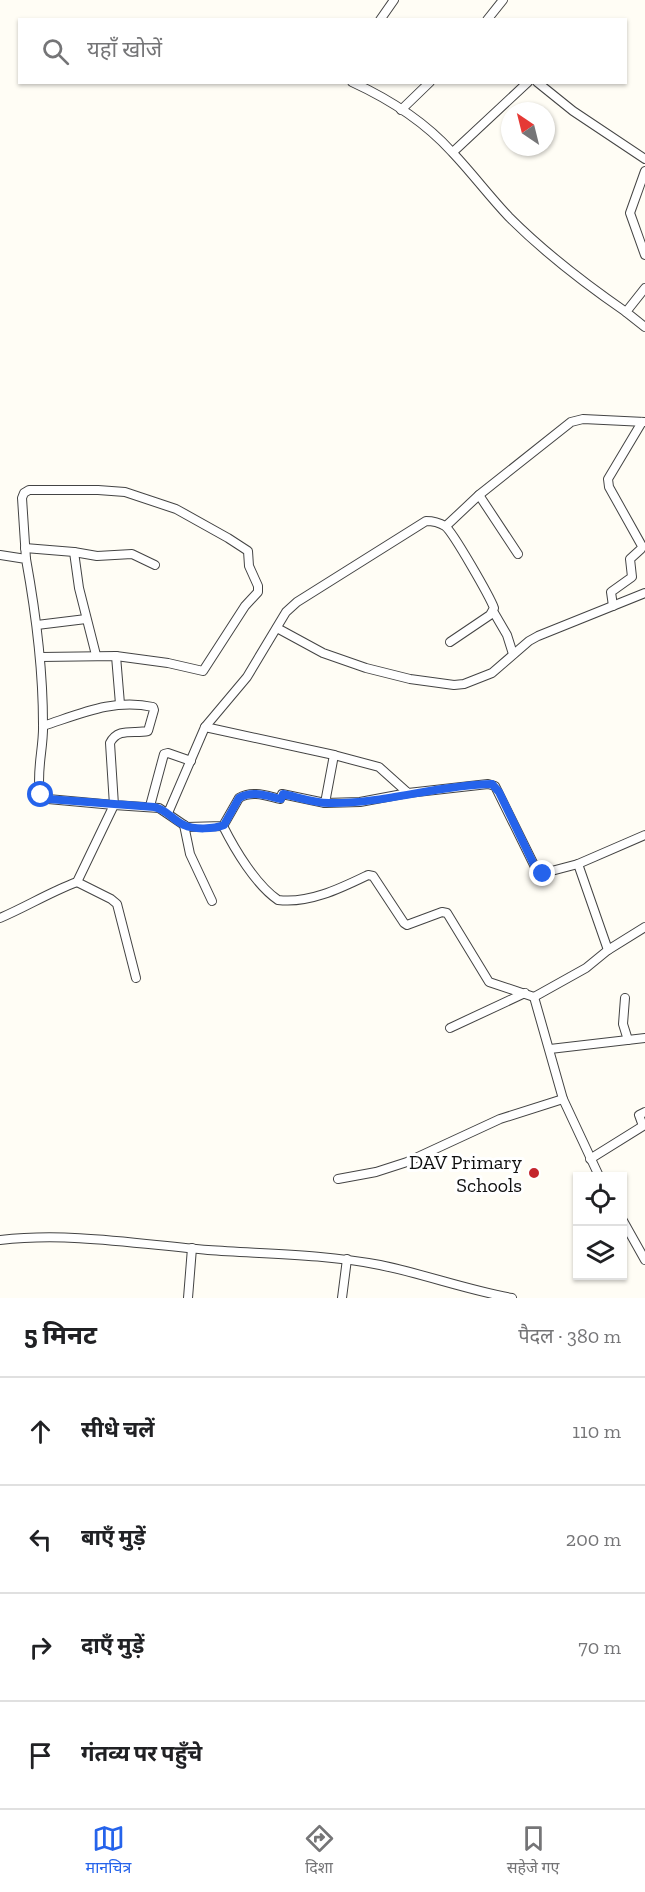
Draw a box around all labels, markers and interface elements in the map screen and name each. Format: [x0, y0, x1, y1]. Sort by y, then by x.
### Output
search box [18, 18, 627, 84]
icon: search [39, 35, 72, 68]
text: यहाँ खोजें [87, 36, 162, 63]
north arrow [501, 102, 555, 156]
route start [27, 781, 53, 807]
route end [529, 860, 555, 886]
place label: DAV Primary Schools [409, 1150, 523, 1197]
marker: DAV Primary Schools [527, 1166, 541, 1180]
map controls [573, 1172, 627, 1280]
button: locate [573, 1172, 627, 1226]
button: layers [573, 1226, 627, 1280]
text: 5 मिनट [24, 1319, 97, 1351]
text: पैदल · 380 m [518, 1324, 621, 1348]
icon: ahead [24, 1415, 57, 1448]
text: सीधे चलें [81, 1416, 154, 1443]
text: 110 m [572, 1419, 621, 1443]
icon: left [24, 1523, 57, 1556]
text: बाएँ मुड़ें [81, 1524, 145, 1551]
text: 200 m [566, 1527, 621, 1551]
icon: right [24, 1631, 57, 1664]
text: दाएँ मुड़ें [81, 1632, 144, 1659]
text: 70 m [578, 1635, 621, 1659]
icon: arrive [24, 1739, 57, 1772]
text: गंतव्य पर पहुँचे [81, 1740, 202, 1767]
tab: मानचित्र [86, 1822, 131, 1880]
tab: दिशा [303, 1822, 336, 1880]
tab: सहेजे गए [507, 1822, 559, 1880]

